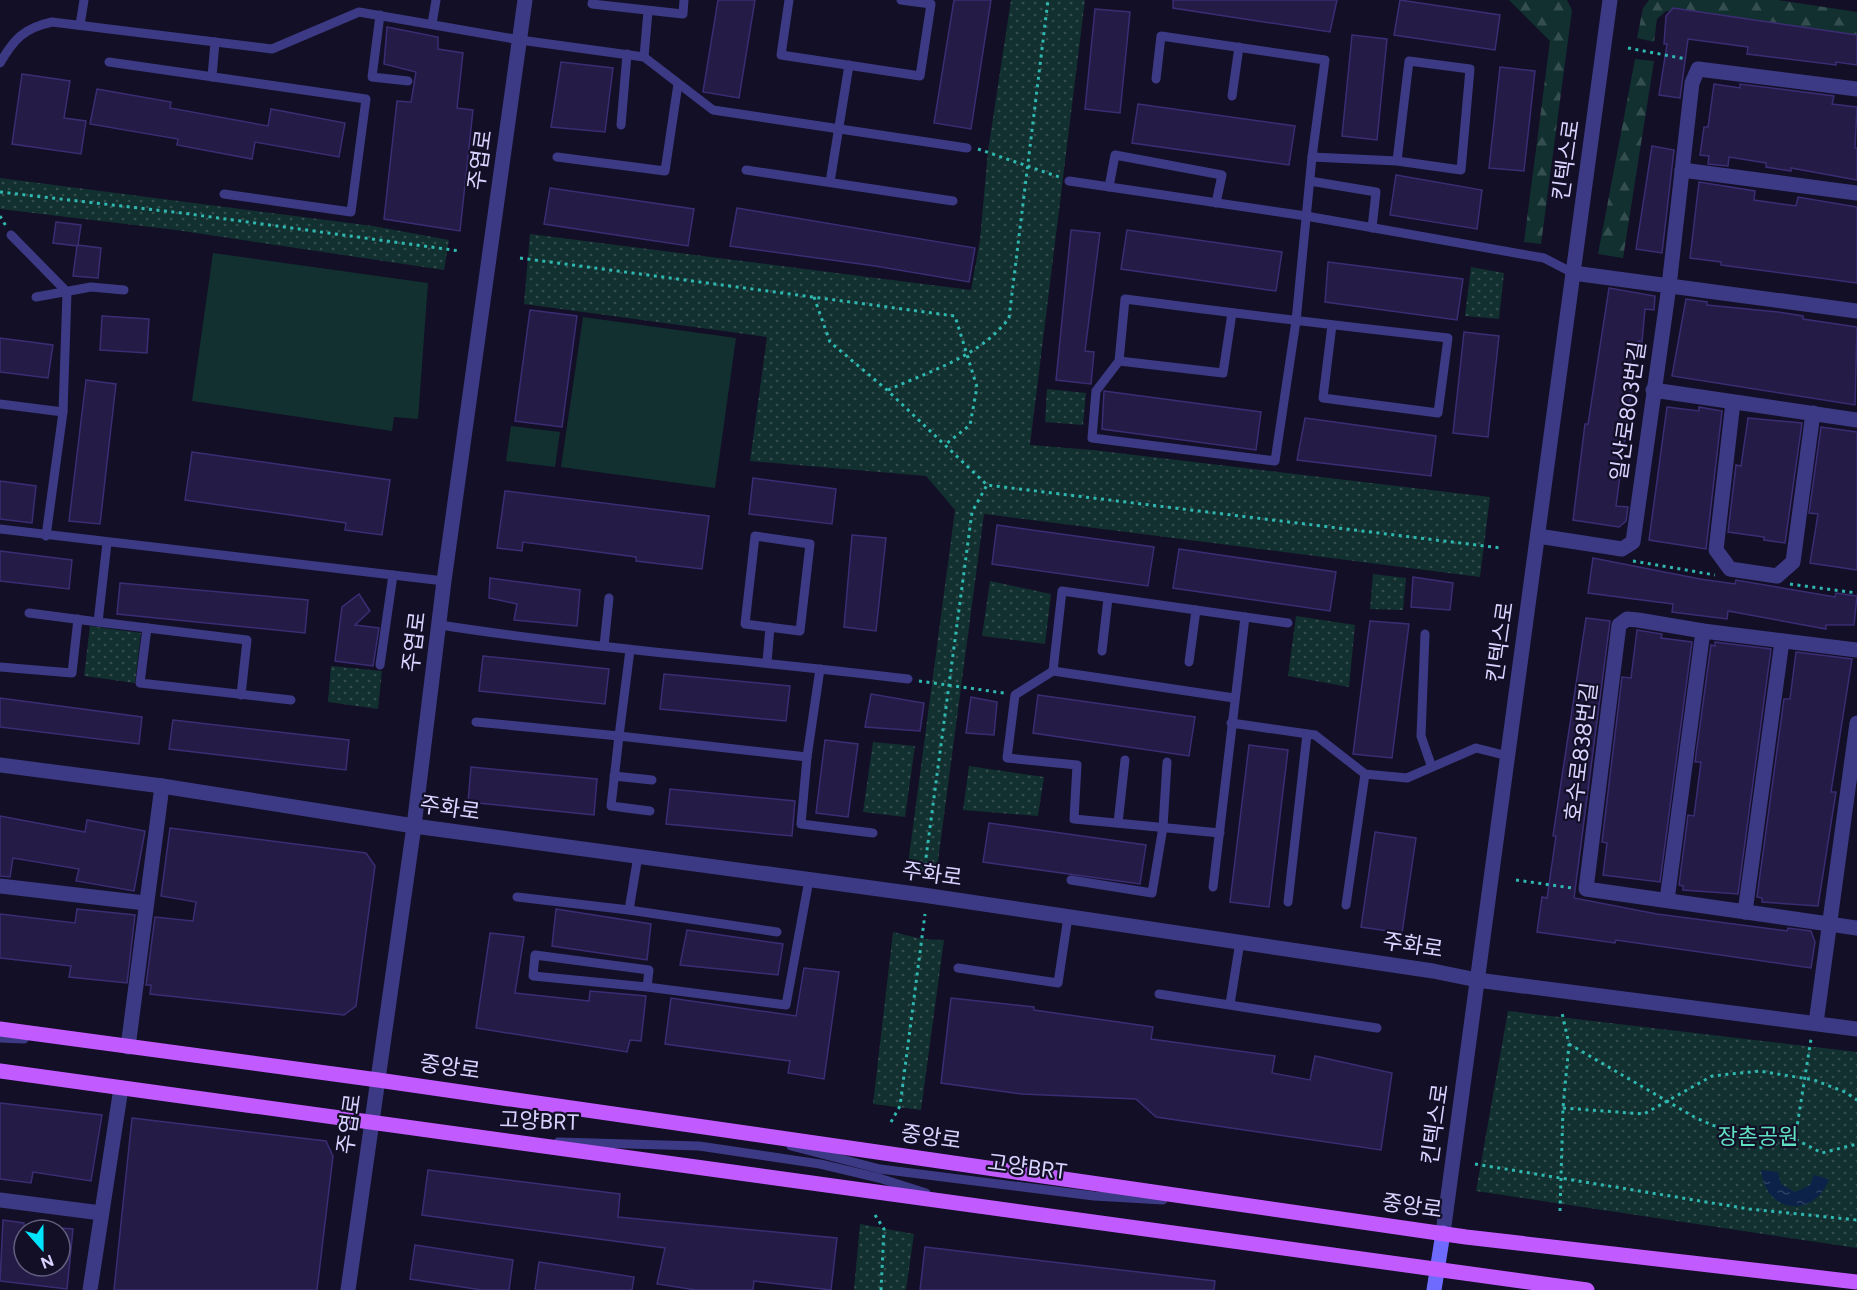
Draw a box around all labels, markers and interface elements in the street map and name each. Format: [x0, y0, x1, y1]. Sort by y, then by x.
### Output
street label: 킨텍스로 [1547, 118, 1585, 202]
street label: 주엽로 [462, 128, 498, 192]
street label: 일산로803번길 [1605, 339, 1651, 483]
street label: 킨텍스로 [1481, 600, 1519, 684]
street label: 주엽로 [397, 610, 431, 674]
street label: 호수로838번길 [1559, 681, 1603, 823]
street label: 주화로 [418, 790, 482, 826]
street label: 주화로 [900, 856, 964, 892]
street label: 주화로 [1381, 927, 1445, 963]
street label: 중앙로 [418, 1049, 482, 1085]
street label: 킨텍스로 [1416, 1082, 1454, 1166]
street label: 주엽로 [331, 1092, 367, 1156]
street label: 고양BRT [499, 1106, 579, 1136]
street label: 중앙로 [899, 1119, 963, 1155]
park label: 장촌공원 [1718, 1123, 1798, 1150]
street label: 고양BRT [986, 1149, 1068, 1185]
street label: 중앙로 [1380, 1188, 1444, 1224]
north arrow [12, 1218, 72, 1278]
text: N [38, 1250, 56, 1273]

